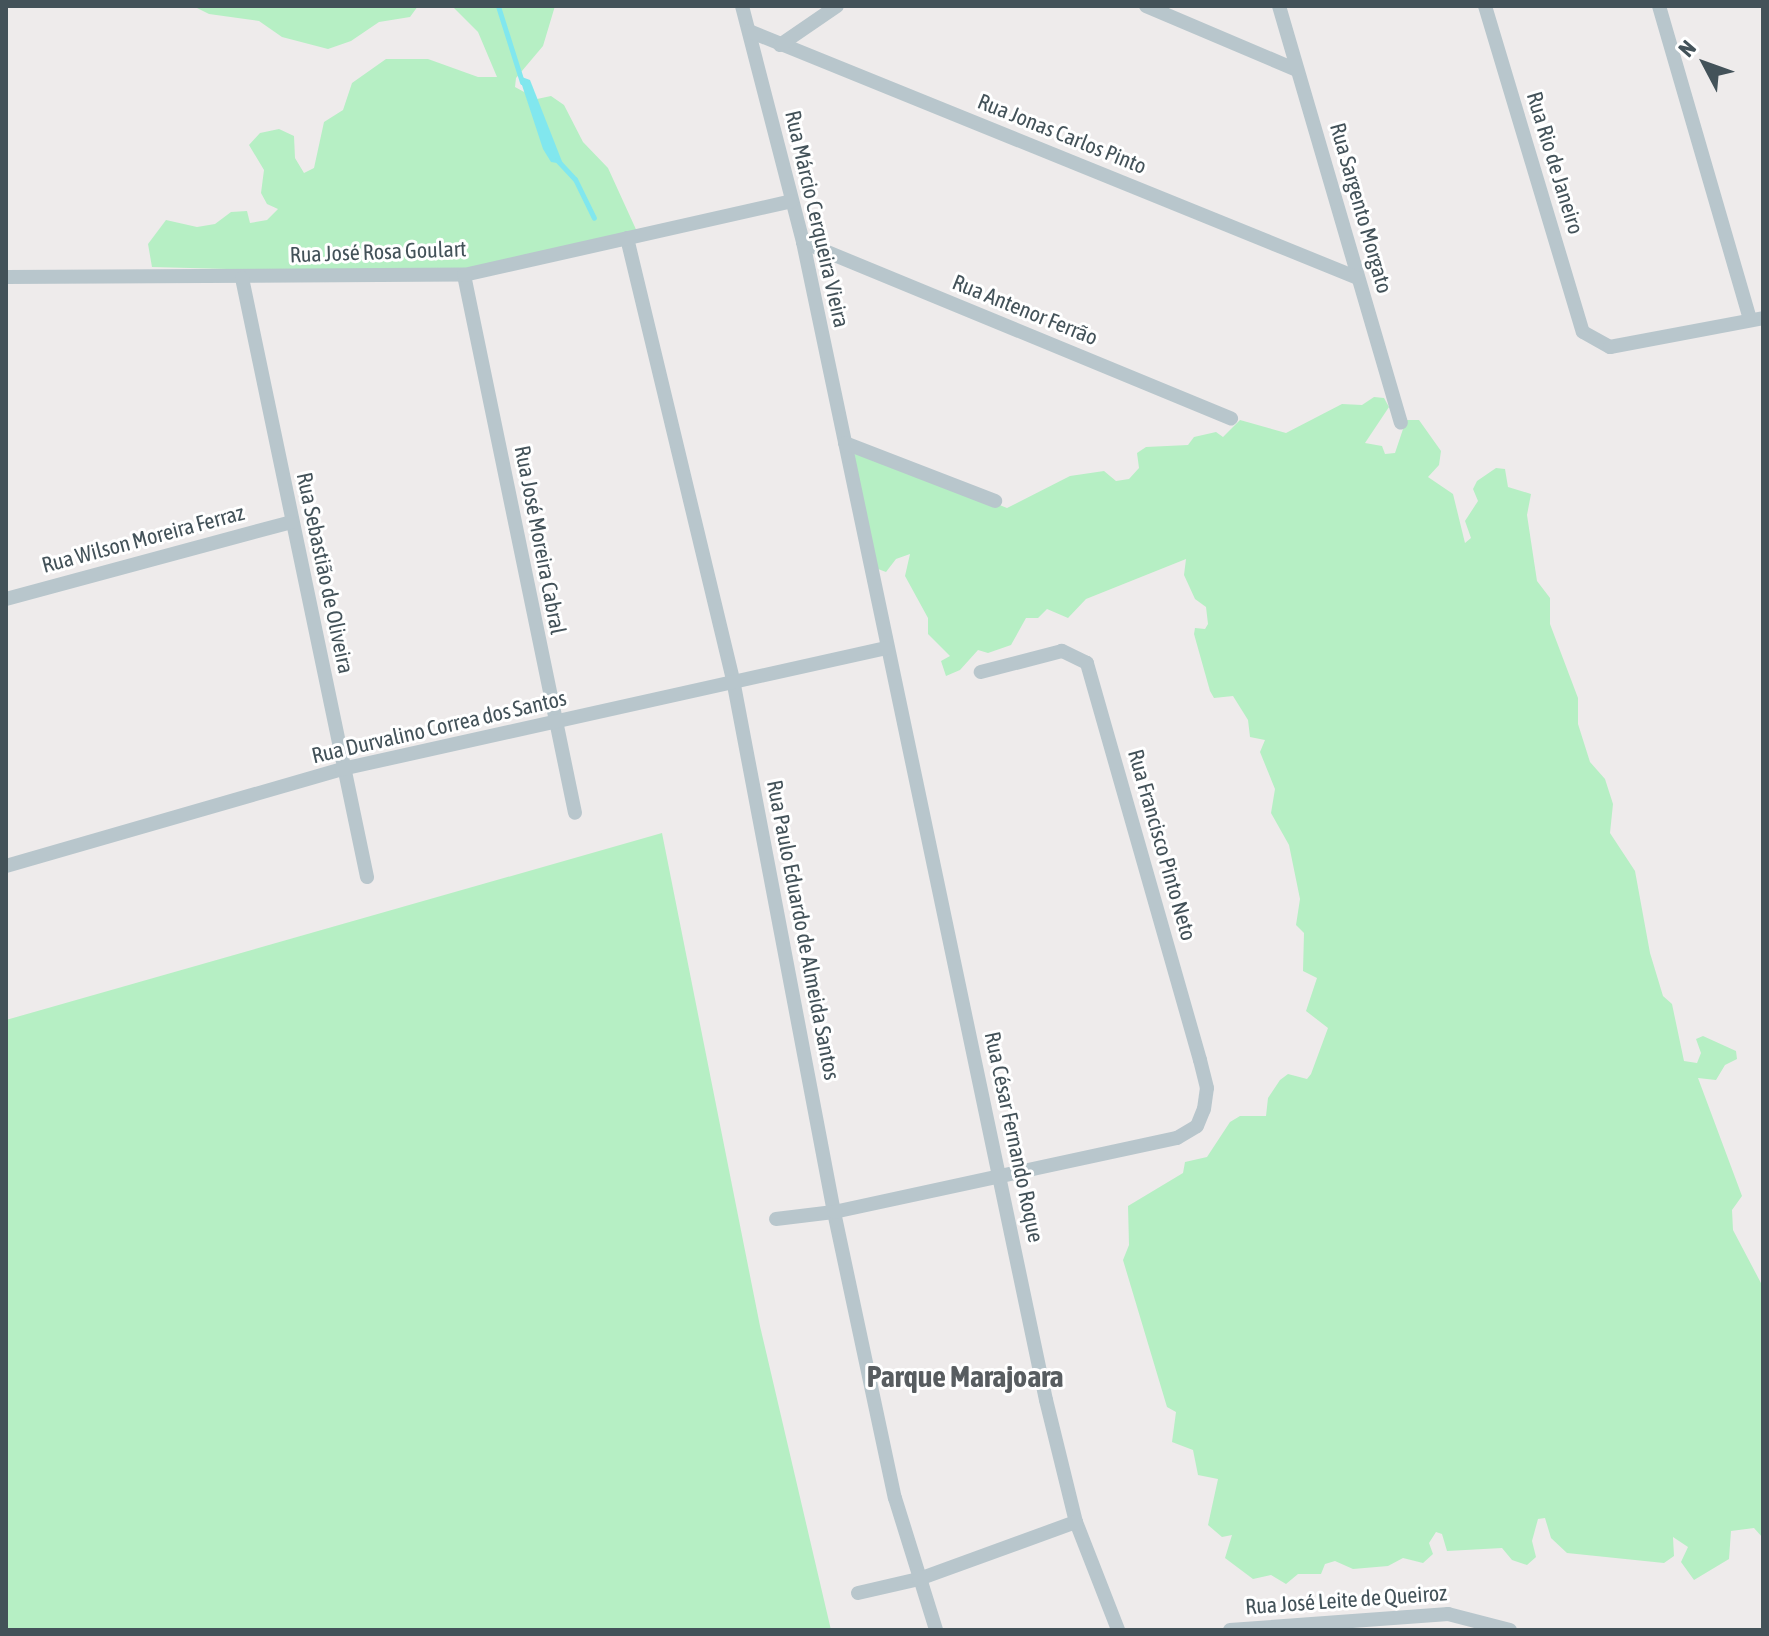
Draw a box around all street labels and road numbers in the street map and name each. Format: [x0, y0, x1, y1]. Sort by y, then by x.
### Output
street label: Rua Jonas Carlos Pinto [974, 88, 1150, 180]
street label: Rua Rio de Janeiro [1521, 89, 1589, 237]
street label: Rua Márcio Cerqueira Vieira [779, 108, 855, 330]
street label: Rua Sargento Morgato [1324, 120, 1398, 296]
street label: Rua José Rosa Goulart [289, 236, 467, 268]
street label: Rua Antenor Ferrão [948, 269, 1102, 351]
street label: Rua José Moreira Cabral [509, 443, 571, 637]
street label: Rua Sebastião de Oliveira [291, 470, 359, 676]
street label: Rua Wilson Moreira Ferraz [39, 499, 247, 579]
street label: Rua Durvalino Correa dos Santos [309, 685, 569, 769]
street label: Rua Francisco Pinto Neto [1122, 746, 1202, 944]
street label: Rua Paulo Eduardo de Almeida Santos [761, 778, 845, 1082]
street label: Rua César Fernando Roque [979, 1029, 1049, 1245]
street label: Rua José Leite de Queiroz [1244, 1580, 1448, 1620]

